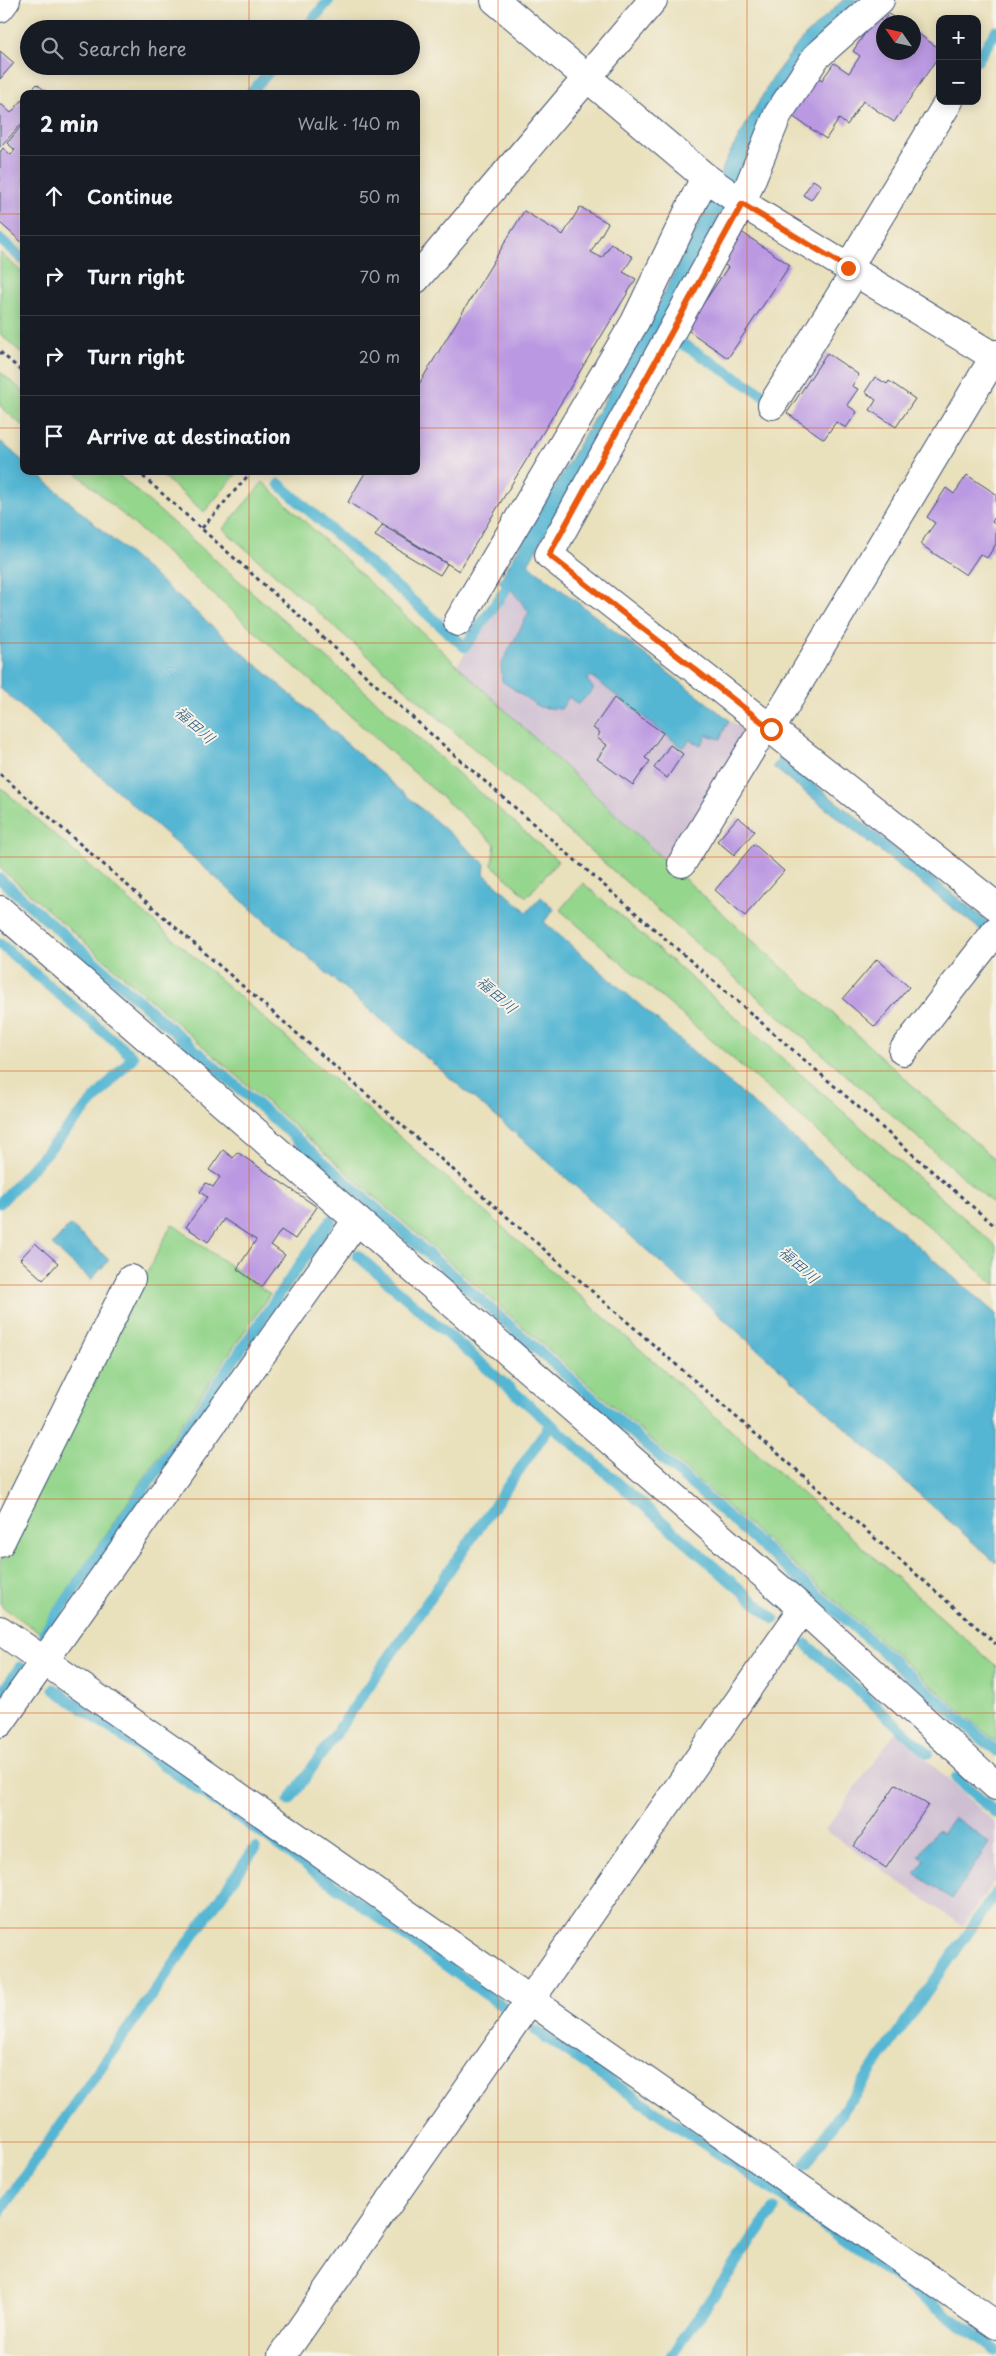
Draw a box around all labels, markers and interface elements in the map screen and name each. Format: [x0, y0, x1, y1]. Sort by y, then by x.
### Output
north arrow [876, 15, 921, 60]
map controls [936, 15, 981, 105]
button: + [936, 15, 981, 60]
search box [20, 20, 420, 75]
icon: search [38, 34, 66, 62]
text: Search here [78, 34, 187, 62]
button: − [936, 60, 981, 105]
text: 2 min [40, 107, 99, 139]
text: Walk · 140 m [298, 111, 400, 135]
icon: ahead [40, 182, 68, 210]
text: Continue [87, 182, 173, 210]
text: 50 m [359, 184, 400, 208]
route end [837, 257, 860, 280]
icon: right [40, 262, 68, 290]
text: Turn right [87, 262, 185, 290]
text: 70 m [360, 264, 400, 288]
icon: right [40, 342, 68, 370]
text: Turn right [87, 342, 185, 370]
text: 20 m [359, 344, 400, 368]
icon: arrive [40, 422, 68, 450]
text: Arrive at destination [87, 422, 291, 450]
water label: 福田川 [170, 699, 222, 749]
route start [760, 718, 783, 741]
water label: 福田川 [472, 969, 524, 1019]
water label: 福田川 [774, 1239, 826, 1289]

